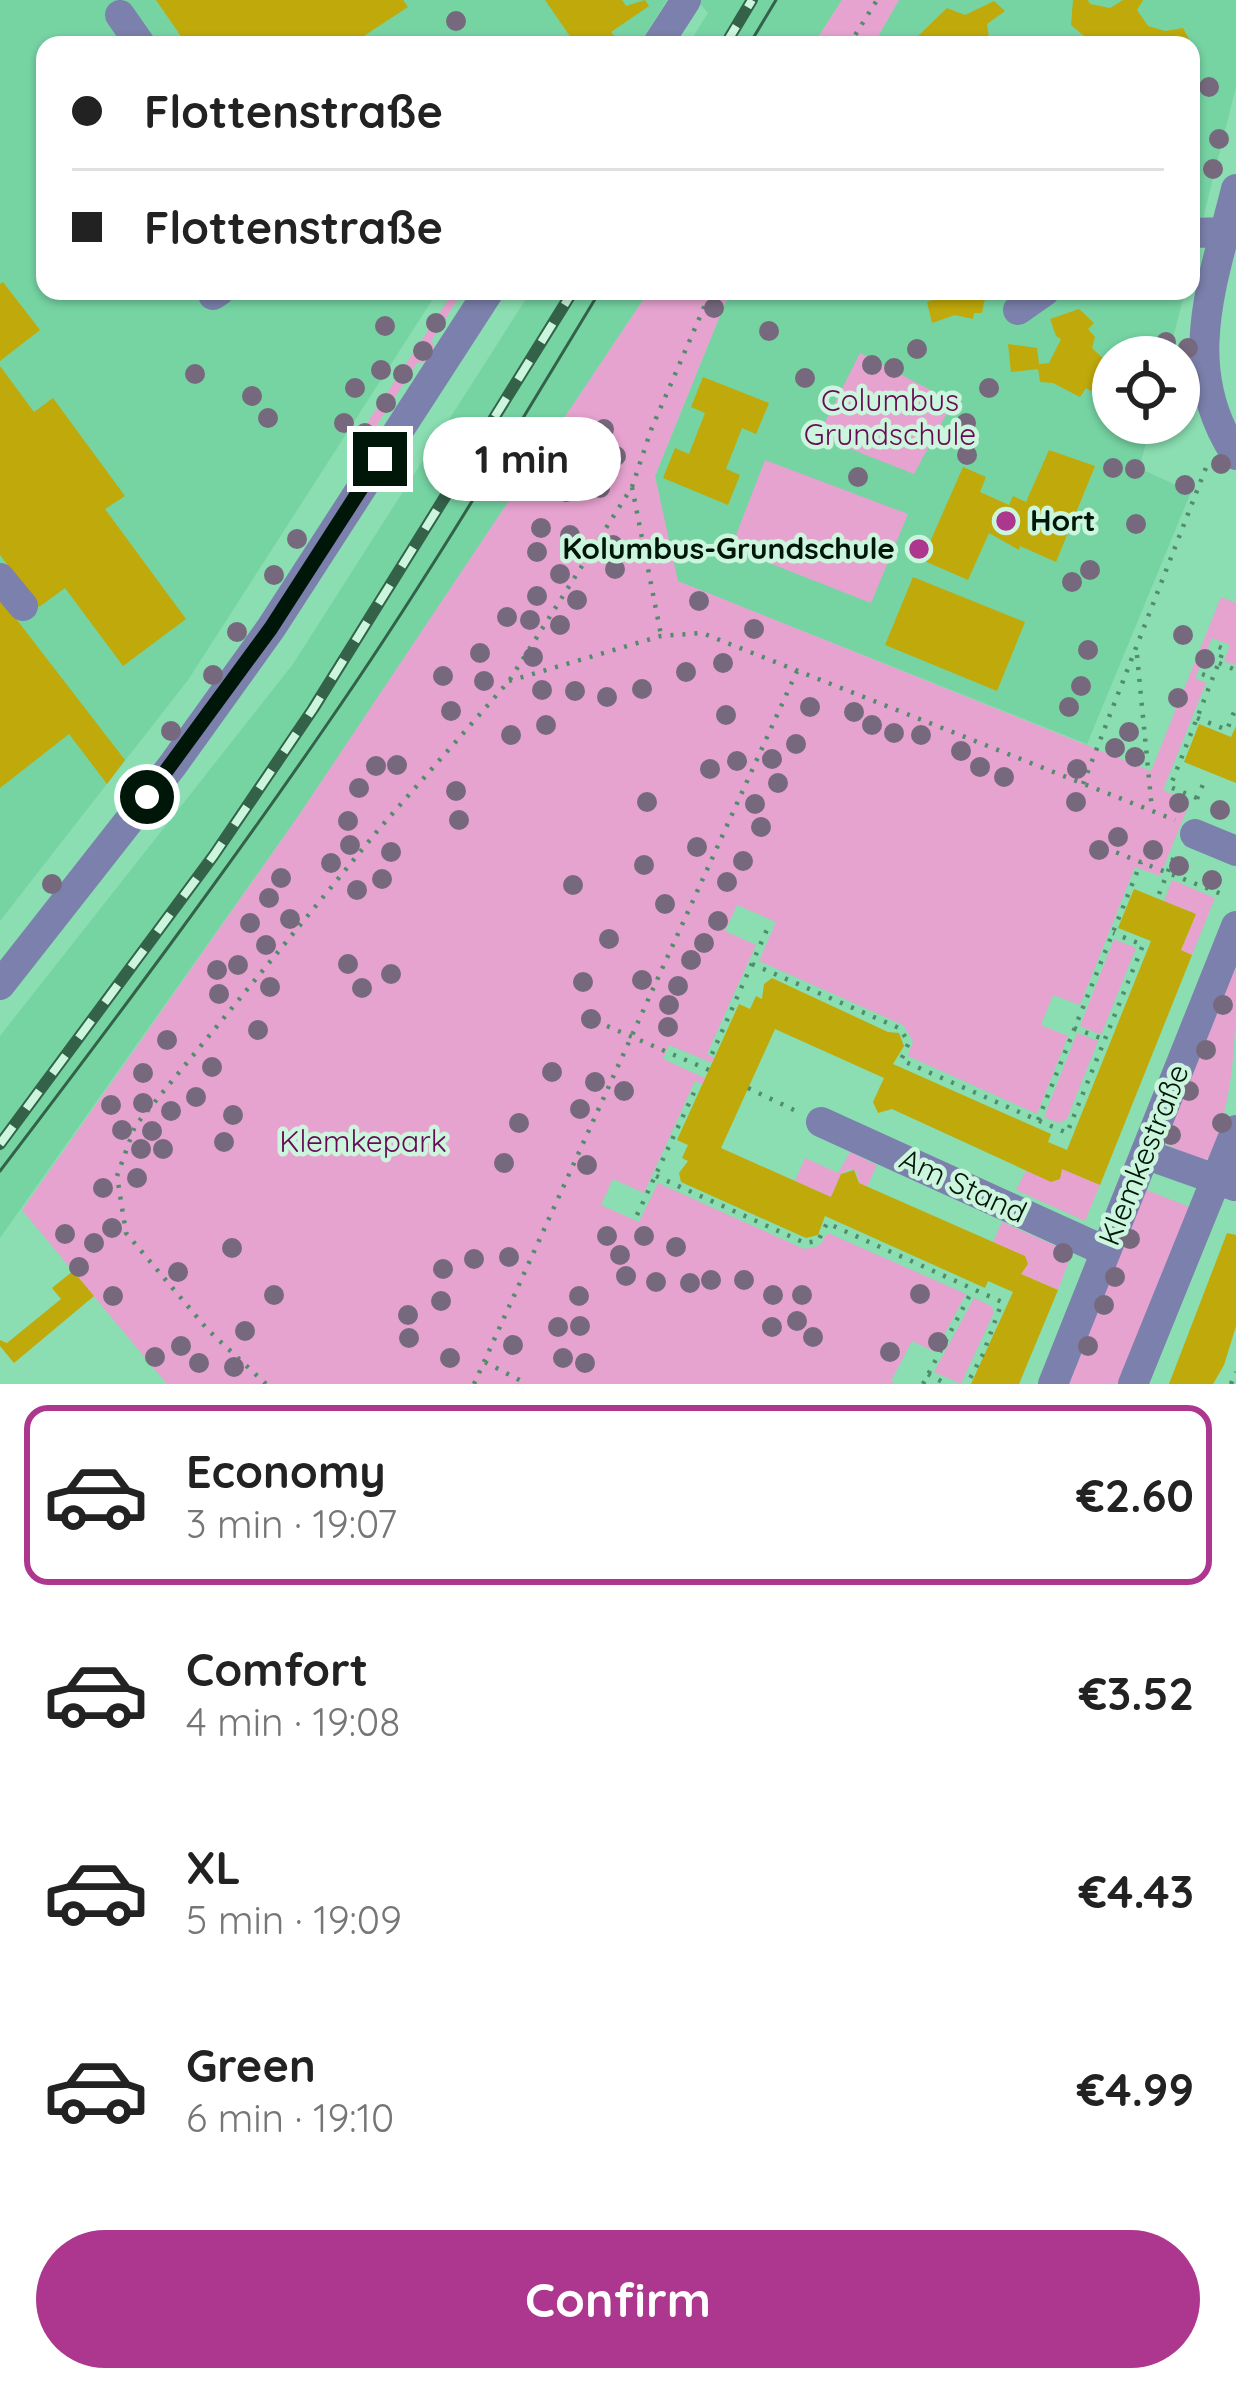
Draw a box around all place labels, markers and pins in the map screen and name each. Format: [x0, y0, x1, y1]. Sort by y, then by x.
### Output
place label: Hort [1030, 501, 1096, 539]
marker: Hort [993, 508, 1019, 534]
place label: Kolumbus-Grundschule [562, 529, 895, 567]
marker: Kolumbus-Grundschule [906, 536, 932, 562]

